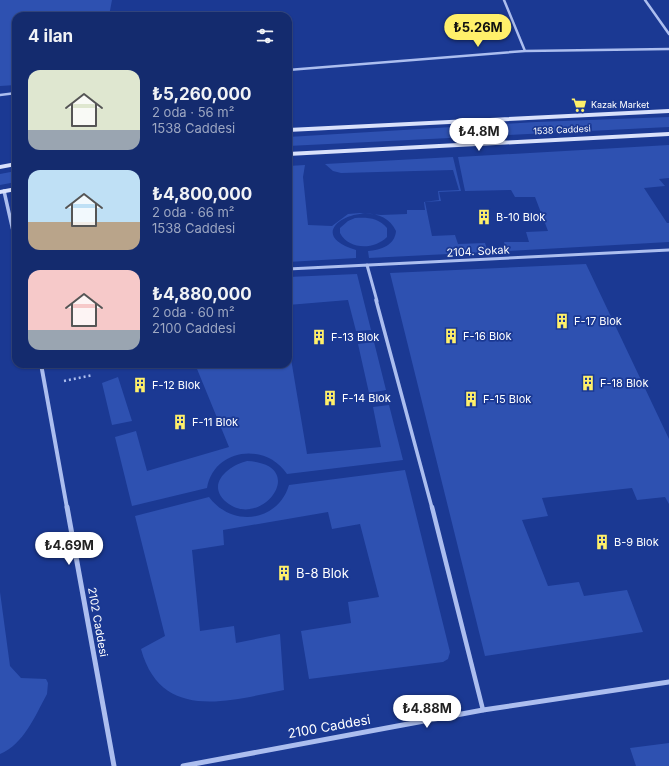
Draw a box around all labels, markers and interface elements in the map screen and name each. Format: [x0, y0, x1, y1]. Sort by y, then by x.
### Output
pin: ₺5.26M [445, 14, 511, 48]
text: ₺5.26M [453, 19, 503, 35]
icon: filters [254, 25, 276, 47]
text: 4 ilan [28, 26, 73, 46]
text: ₺5,260,000 [152, 84, 251, 104]
icon: home [60, 86, 108, 134]
supermarket icon: Kazak Market [570, 96, 588, 114]
place label: Kazak Market [591, 99, 649, 110]
text: 2 oda · 56 m² [152, 104, 234, 120]
pin: ₺4.8M [451, 118, 507, 152]
text: 1538 Caddesi [152, 120, 235, 136]
text: ₺4.8M [458, 123, 500, 139]
street label: 1538 Caddesi [533, 123, 591, 137]
text: ₺4,800,000 [152, 184, 252, 204]
icon: home [60, 186, 108, 234]
text: 2 oda · 66 m² [152, 204, 235, 220]
building icon: B-10 Blok [475, 208, 493, 226]
place label: B-10 Blok [496, 210, 545, 224]
text: 1538 Caddesi [152, 220, 235, 236]
street label: 2104. Sokak [446, 242, 510, 260]
text: ₺4,880,000 [152, 284, 252, 304]
icon: home [60, 286, 108, 334]
text: 2 oda · 60 m² [152, 304, 235, 320]
building icon: F-17 Blok [553, 312, 571, 330]
place label: F-17 Blok [574, 314, 622, 328]
text: 2100 Caddesi [152, 320, 236, 336]
building icon: F-16 Blok [442, 327, 460, 345]
building icon: F-13 Blok [310, 328, 328, 346]
place label: F-16 Blok [463, 329, 511, 343]
place label: F-13 Blok [331, 330, 379, 344]
building icon: F-18 Blok [579, 374, 597, 392]
building icon: F-12 Blok [131, 376, 149, 394]
place label: F-18 Blok [600, 376, 648, 390]
place label: F-12 Blok [152, 378, 200, 392]
building icon: F-14 Blok [321, 389, 339, 407]
building icon: F-15 Blok [462, 390, 480, 408]
place label: F-14 Blok [342, 391, 391, 405]
place label: F-15 Blok [483, 392, 531, 406]
building icon: F-11 Blok [171, 413, 189, 431]
place label: F-11 Blok [192, 415, 238, 429]
pin: ₺4.69M [36, 532, 102, 566]
building icon: B-9 Blok [593, 533, 611, 551]
place label: B-9 Blok [614, 535, 659, 549]
text: ₺4.69M [44, 537, 94, 553]
building icon: B-8 Blok [275, 564, 293, 582]
place label: B-8 Blok [296, 565, 349, 581]
street label: 2102 Caddesi [85, 586, 111, 658]
pin: ₺4.88M [394, 695, 460, 729]
text: ₺4.88M [402, 700, 452, 716]
street label: 2100 Caddesi [286, 711, 372, 741]

